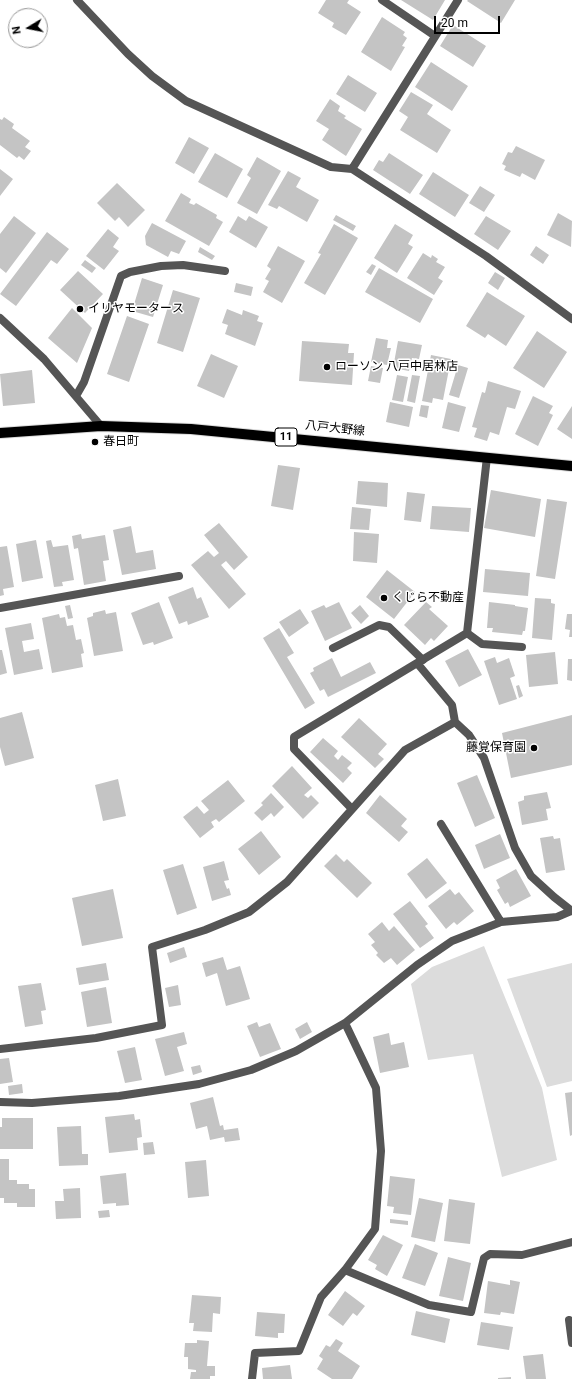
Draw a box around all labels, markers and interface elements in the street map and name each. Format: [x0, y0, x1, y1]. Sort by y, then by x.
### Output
north arrow [8, 8, 48, 48]
scale bar [436, 8, 502, 34]
text: 20 m [441, 16, 468, 30]
text: N [10, 25, 24, 35]
place label: イリヤモータース [88, 302, 184, 316]
marker: イリヤモータース [75, 304, 85, 314]
place label: ローソン 八戸中居林店 [335, 360, 458, 374]
marker: ローソン 八戸中居林店 [322, 362, 332, 372]
street label: 八戸大野線 [304, 419, 366, 439]
road number: 11 [275, 428, 297, 446]
place label: 春日町 [103, 435, 139, 449]
marker: 春日町 [90, 437, 100, 447]
place label: くじら不動産 [392, 591, 464, 605]
marker: くじら不動産 [379, 593, 389, 603]
place label: 藤覚保育園 [466, 741, 526, 755]
marker: 藤覚保育園 [529, 743, 539, 753]

